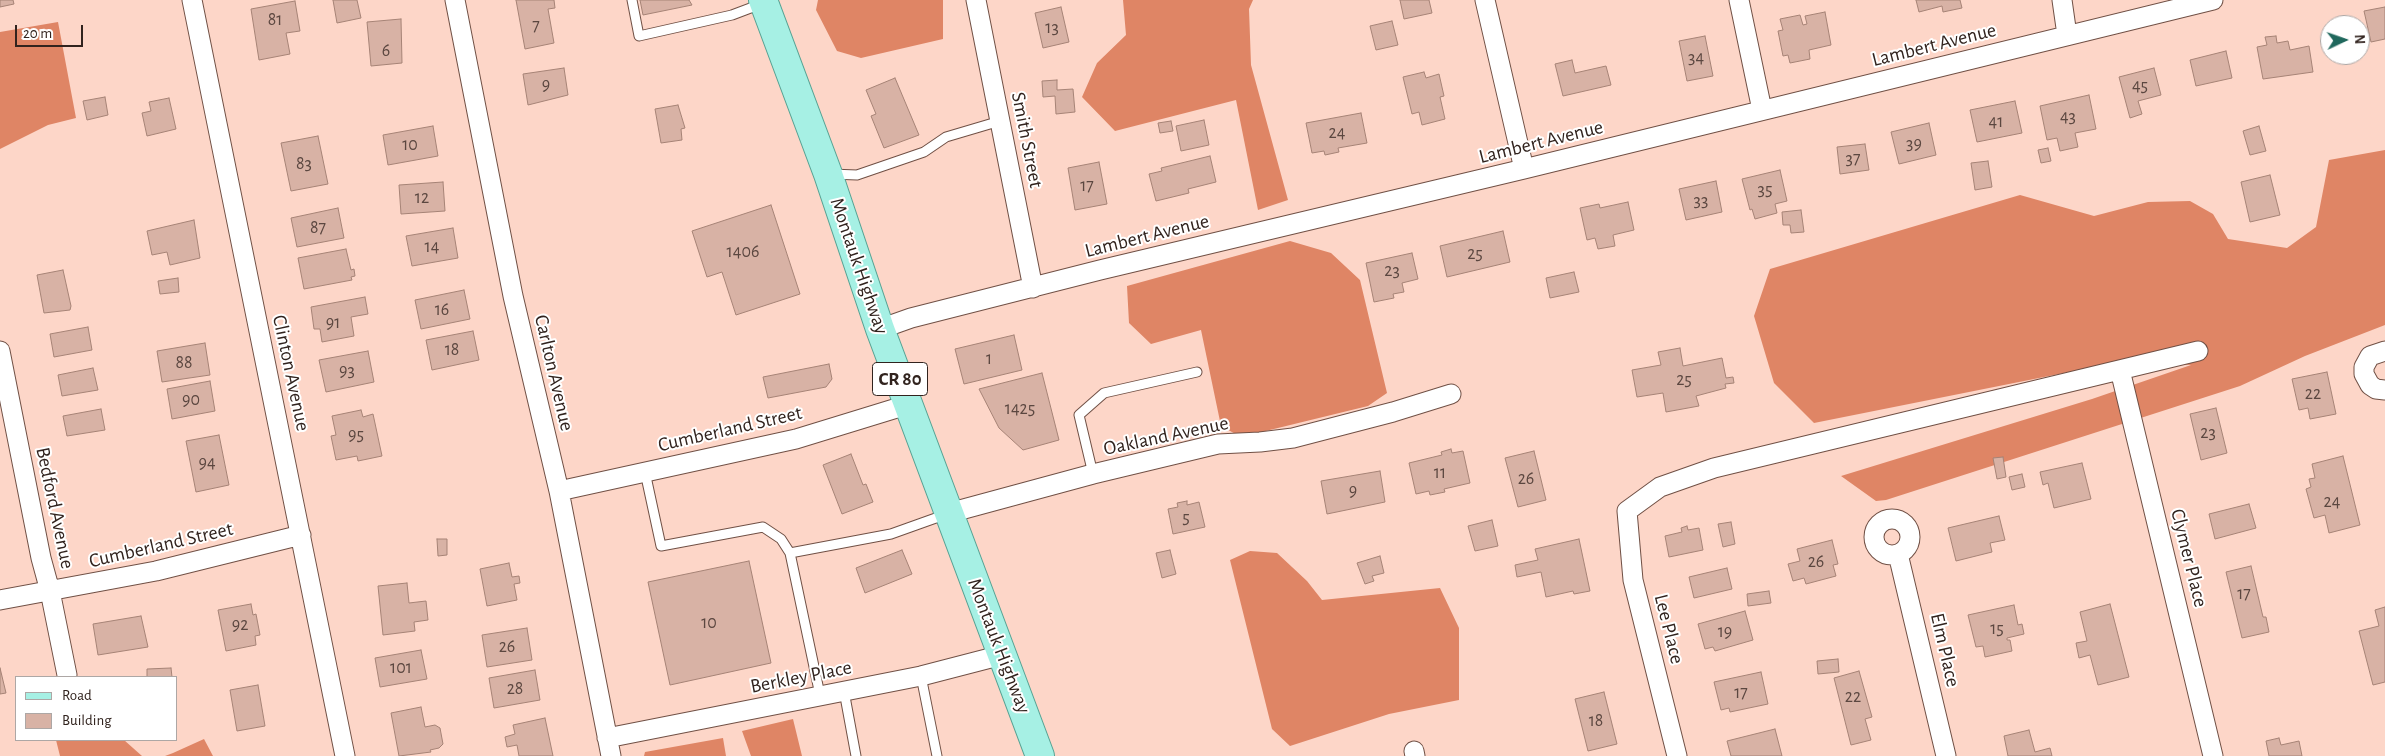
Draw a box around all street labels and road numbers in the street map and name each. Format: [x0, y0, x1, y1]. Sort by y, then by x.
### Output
street label: Lambert Avenue [1869, 18, 1999, 72]
street label: Smith Street [1006, 90, 1048, 190]
street label: Lambert Avenue [1476, 115, 1606, 169]
street label: Montauk Highway [824, 195, 894, 337]
street label: Lambert Avenue [1082, 209, 1212, 263]
street label: Clinton Avenue [267, 313, 315, 433]
street label: Carlton Avenue [529, 313, 579, 433]
road number: CR 80 [872, 362, 928, 396]
street label: Cumberland Street [656, 401, 804, 457]
street label: Oakland Avenue [1101, 411, 1231, 461]
street label: Bedford Avenue [30, 445, 80, 571]
street label: Clymer Place [2165, 506, 2213, 610]
street label: Cumberland Street [87, 517, 235, 573]
street label: Montauk Highway [962, 575, 1036, 717]
street label: Lee Place [1649, 592, 1689, 666]
street label: Elm Place [1925, 611, 1965, 689]
street label: Berkley Place [748, 655, 854, 699]

